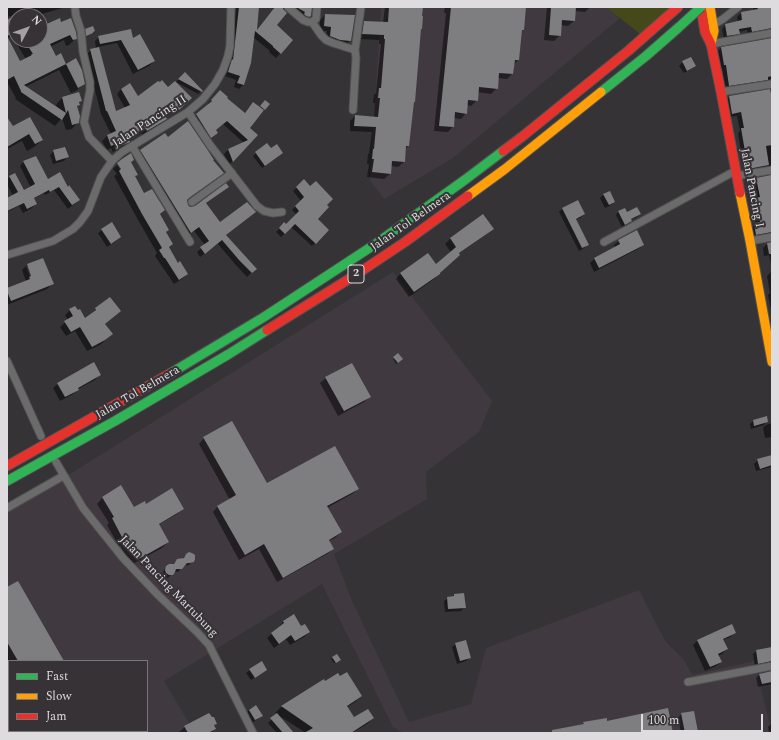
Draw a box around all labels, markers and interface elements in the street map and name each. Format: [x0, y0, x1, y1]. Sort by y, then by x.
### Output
north arrow [8, 8, 48, 48]
text: N [27, 11, 46, 29]
street label: Jalan Pancing II [110, 93, 190, 151]
street label: Jalan Pancing I [736, 147, 766, 229]
street label: Jalan Tol Belmera [368, 189, 454, 255]
road number: 2 [348, 265, 364, 283]
street label: Jalan Tol Belmera [94, 363, 182, 423]
street label: Jalan Pancing Martubung [116, 533, 220, 641]
legend [8, 660, 148, 732]
text: Fast [46, 667, 68, 686]
text: Slow [46, 687, 71, 706]
scale bar [643, 706, 765, 732]
text: Jam [46, 707, 67, 726]
text: 100 m [648, 711, 679, 730]

